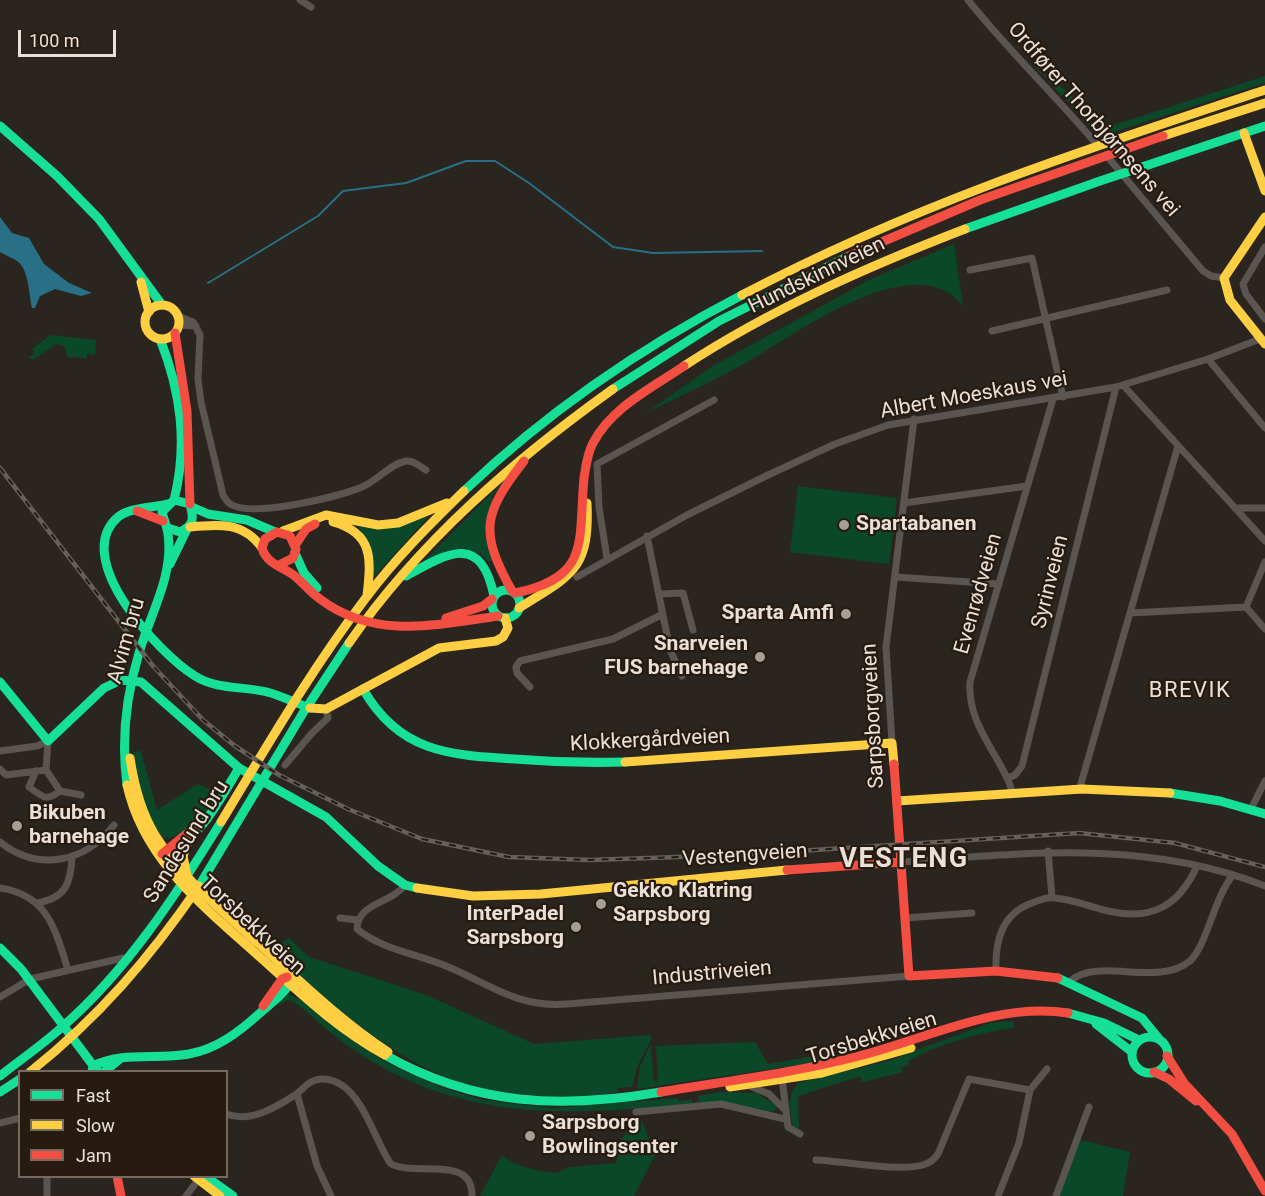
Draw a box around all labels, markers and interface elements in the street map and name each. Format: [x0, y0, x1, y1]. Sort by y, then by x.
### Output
scale bar [21, 18, 118, 56]
street label: Ordfører Thorbjørnsens vei [1002, 18, 1184, 222]
text: 100 m [29, 30, 80, 51]
street label: Hundskinnveien [745, 232, 889, 320]
street label: Albert Moeskaus vei [878, 367, 1070, 425]
place label: Spartabanen [856, 512, 976, 538]
marker: Spartabanen [837, 518, 851, 532]
street label: Evenrødveien [950, 531, 1008, 657]
street label: Syrinveien [1027, 533, 1075, 631]
street label: Alvim bru [103, 595, 151, 687]
place label: Sparta Amfi [721, 601, 834, 627]
marker: Sparta Amfi [839, 607, 853, 621]
place label: Snarveien FUS barnehage [604, 632, 748, 682]
street label: Sarpsborgveien [858, 643, 890, 789]
marker: Snarveien FUS barnehage [753, 650, 767, 664]
district label: BREVIK [1149, 678, 1231, 704]
street label: Klokkergårdveien [569, 724, 731, 758]
street label: Sandesund bru [139, 776, 235, 908]
place label: Bikuben barnehage [29, 801, 129, 851]
marker: Bikuben barnehage [10, 819, 24, 833]
street label: Vestengveien [682, 839, 808, 873]
district label: VESTENG [839, 844, 969, 876]
street label: Torsbekkveien [194, 871, 310, 981]
place label: Gekko Klatring Sarpsborg [613, 879, 752, 929]
marker: Gekko Klatring Sarpsborg [594, 897, 608, 911]
place label: InterPadel Sarpsborg [466, 902, 564, 952]
marker: InterPadel Sarpsborg [569, 920, 583, 934]
street label: Industriveien [651, 956, 773, 992]
street label: Torsbekkveien [804, 1007, 940, 1071]
legend [18, 1070, 228, 1178]
text: Fast [76, 1085, 111, 1106]
place label: Sarpsborg Bowlingsenter [542, 1111, 678, 1161]
text: Slow [76, 1115, 115, 1136]
marker: Sarpsborg Bowlingsenter [523, 1129, 537, 1143]
text: Jam [76, 1145, 112, 1166]

